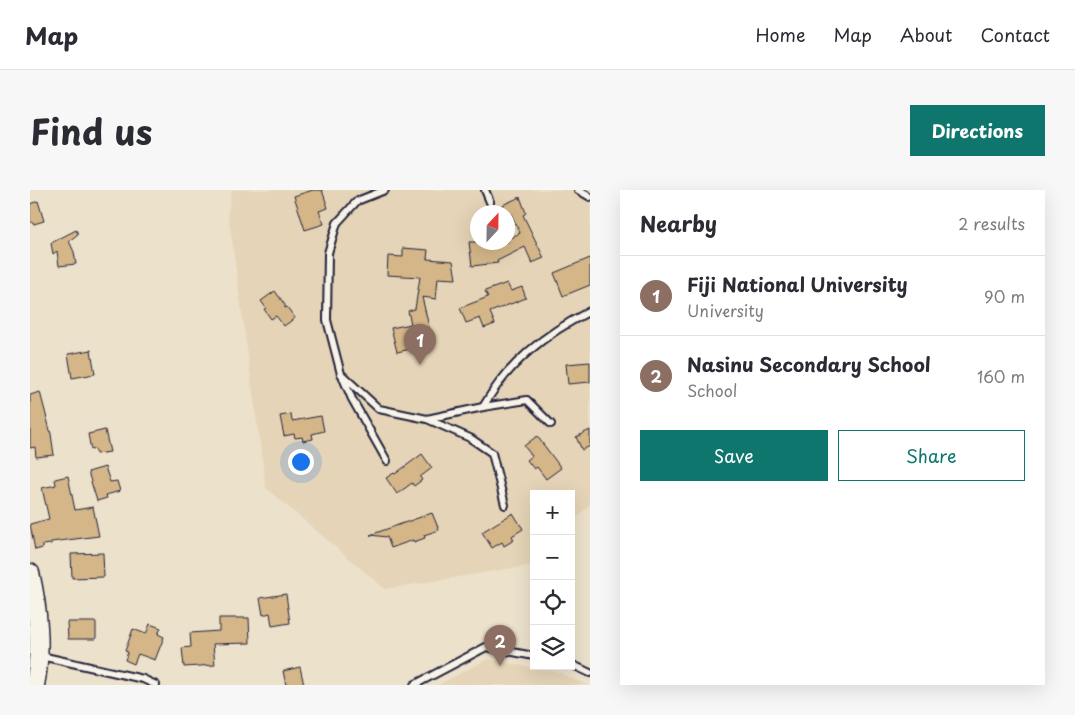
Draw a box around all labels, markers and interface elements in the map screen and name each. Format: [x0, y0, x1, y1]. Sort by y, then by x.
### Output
text: Map [25, 17, 78, 53]
text: Home [755, 21, 805, 48]
text: Map [833, 21, 872, 48]
text: About [900, 21, 952, 48]
text: Contact [980, 21, 1050, 48]
text: Find us [30, 104, 152, 157]
button: Directions [910, 105, 1045, 156]
north arrow [470, 205, 515, 250]
text: Nearby [640, 207, 717, 239]
text: 2 results [958, 211, 1025, 235]
text: Fiji National University [687, 270, 908, 298]
text: 1 [652, 284, 660, 308]
text: 90 m [984, 284, 1025, 308]
text: University [687, 298, 764, 322]
pin: 1 [404, 324, 436, 365]
text: Nasinu Secondary School [687, 350, 931, 378]
text: 2 [650, 364, 662, 388]
text: 160 m [977, 364, 1025, 388]
text: School [687, 378, 737, 402]
button: Save [640, 430, 828, 481]
button: Share [838, 430, 1025, 481]
your location [288, 449, 314, 475]
map controls [530, 490, 575, 670]
button: + [530, 490, 575, 535]
button: − [530, 535, 575, 580]
button: locate [530, 580, 575, 625]
pin: 2 [484, 625, 516, 666]
button: layers [530, 625, 575, 670]

